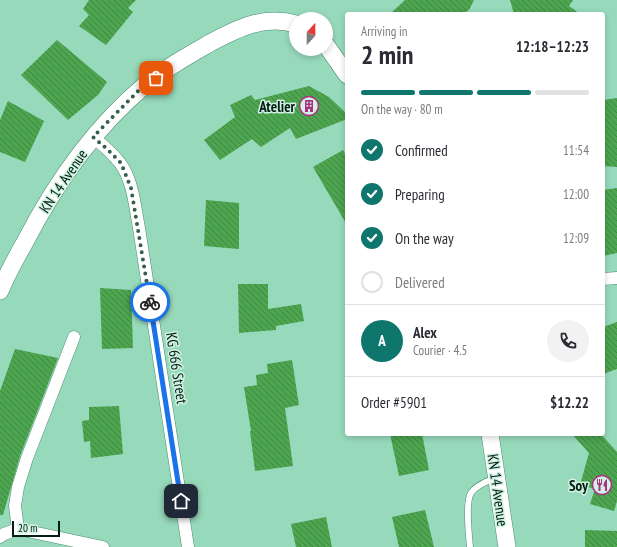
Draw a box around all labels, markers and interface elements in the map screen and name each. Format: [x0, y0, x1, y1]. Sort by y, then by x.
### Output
north arrow [289, 12, 333, 56]
map controls [289, 12, 333, 56]
text: Arriving in [361, 23, 408, 40]
text: 12:18–12:23 [516, 37, 589, 56]
text: 2 min [361, 38, 414, 71]
pin [139, 61, 173, 95]
icon: bag [145, 67, 167, 89]
building icon: Atelier [298, 95, 320, 117]
place label: Atelier [258, 97, 296, 116]
text: On the way · 80 m [361, 101, 443, 118]
icon: check [361, 139, 383, 161]
text: Confirmed [395, 141, 448, 160]
text: 11:54 [563, 142, 589, 159]
street label: KN 14 Avenue [35, 145, 91, 217]
icon: check [361, 183, 383, 205]
text: Preparing [395, 185, 445, 204]
text: 12:00 [563, 186, 589, 203]
icon: check [361, 227, 383, 249]
text: On the way [395, 229, 454, 248]
text: 12:09 [563, 230, 589, 247]
text: Delivered [395, 273, 445, 292]
courier [130, 282, 170, 322]
icon: bike [139, 291, 161, 313]
button: phone [547, 320, 589, 362]
text: Alex [413, 323, 437, 342]
street label: KG 666 Street [162, 331, 192, 405]
text: A [378, 331, 386, 350]
text: Courier · 4.5 [413, 342, 467, 359]
text: Order #5901 [361, 393, 427, 412]
text: $12.22 [550, 393, 589, 412]
street label: KN 14 Avenue [484, 453, 512, 527]
restaurant icon: Soy [591, 474, 613, 496]
place label: Soy [569, 476, 589, 495]
pin [164, 484, 198, 518]
icon: home [170, 490, 192, 512]
scale bar [12, 519, 60, 538]
text: 20 m [18, 521, 37, 535]

